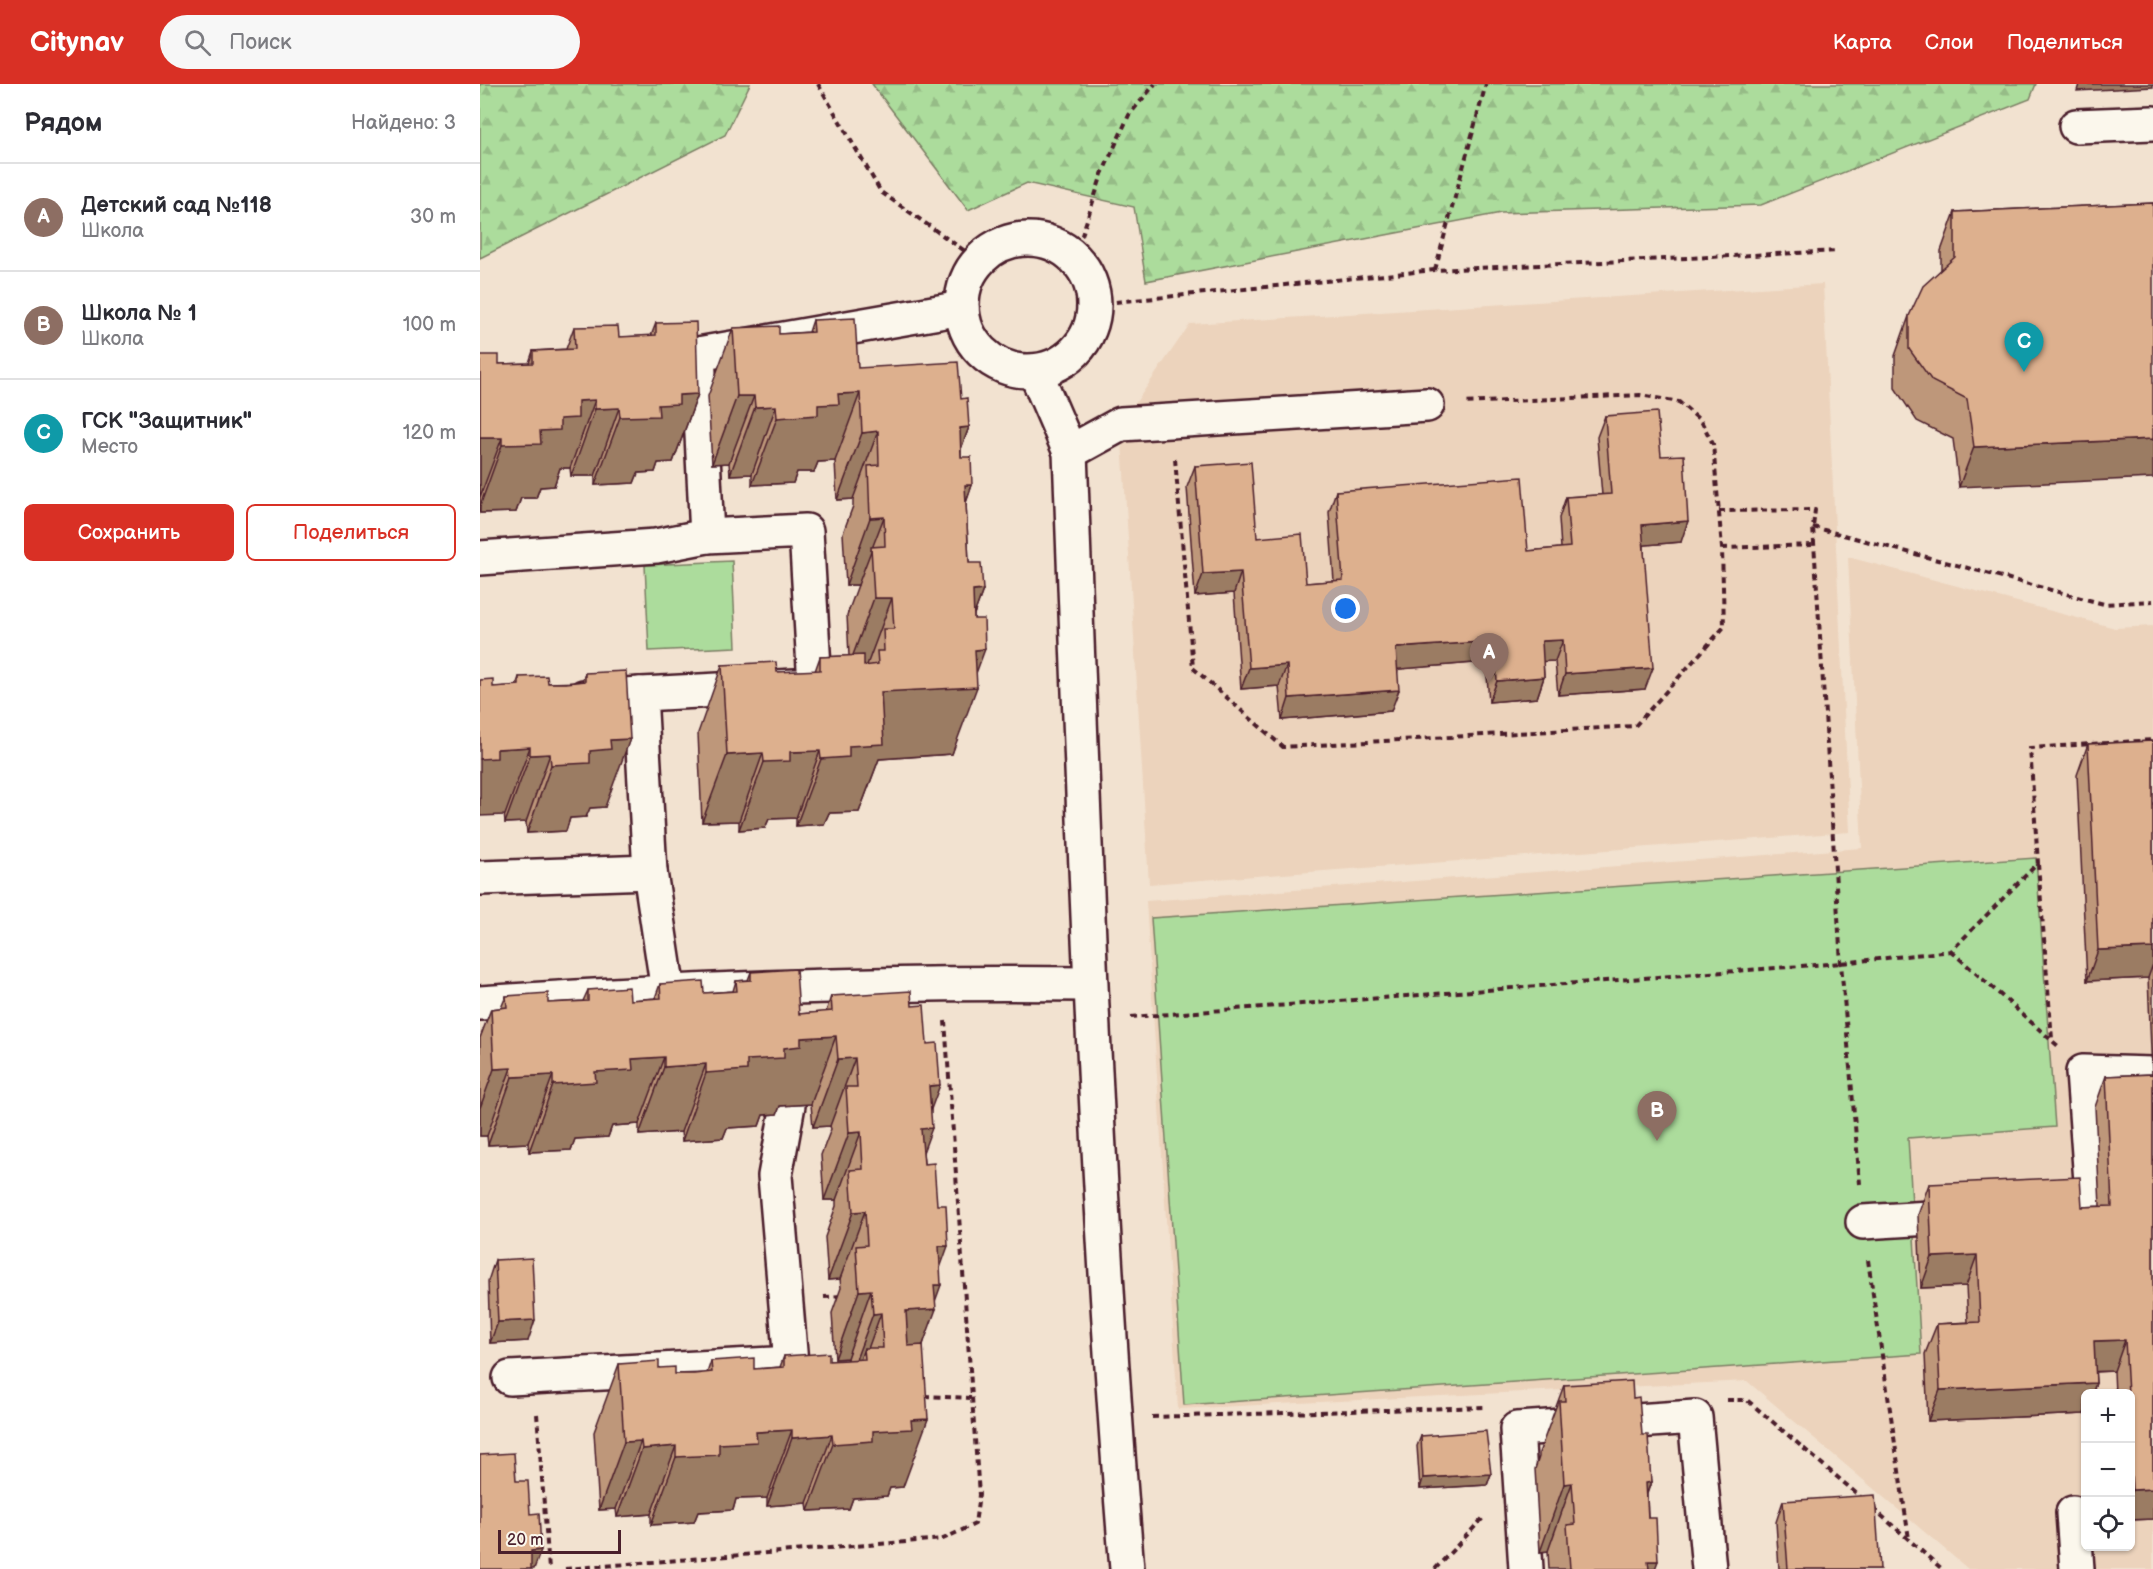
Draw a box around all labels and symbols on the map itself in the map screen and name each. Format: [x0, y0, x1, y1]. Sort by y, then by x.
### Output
pin: C [2004, 322, 2044, 372]
your location [1331, 594, 1360, 623]
pin: A [1470, 634, 1508, 683]
pin: B [1638, 1092, 1676, 1141]
scale bar [498, 1527, 621, 1554]

